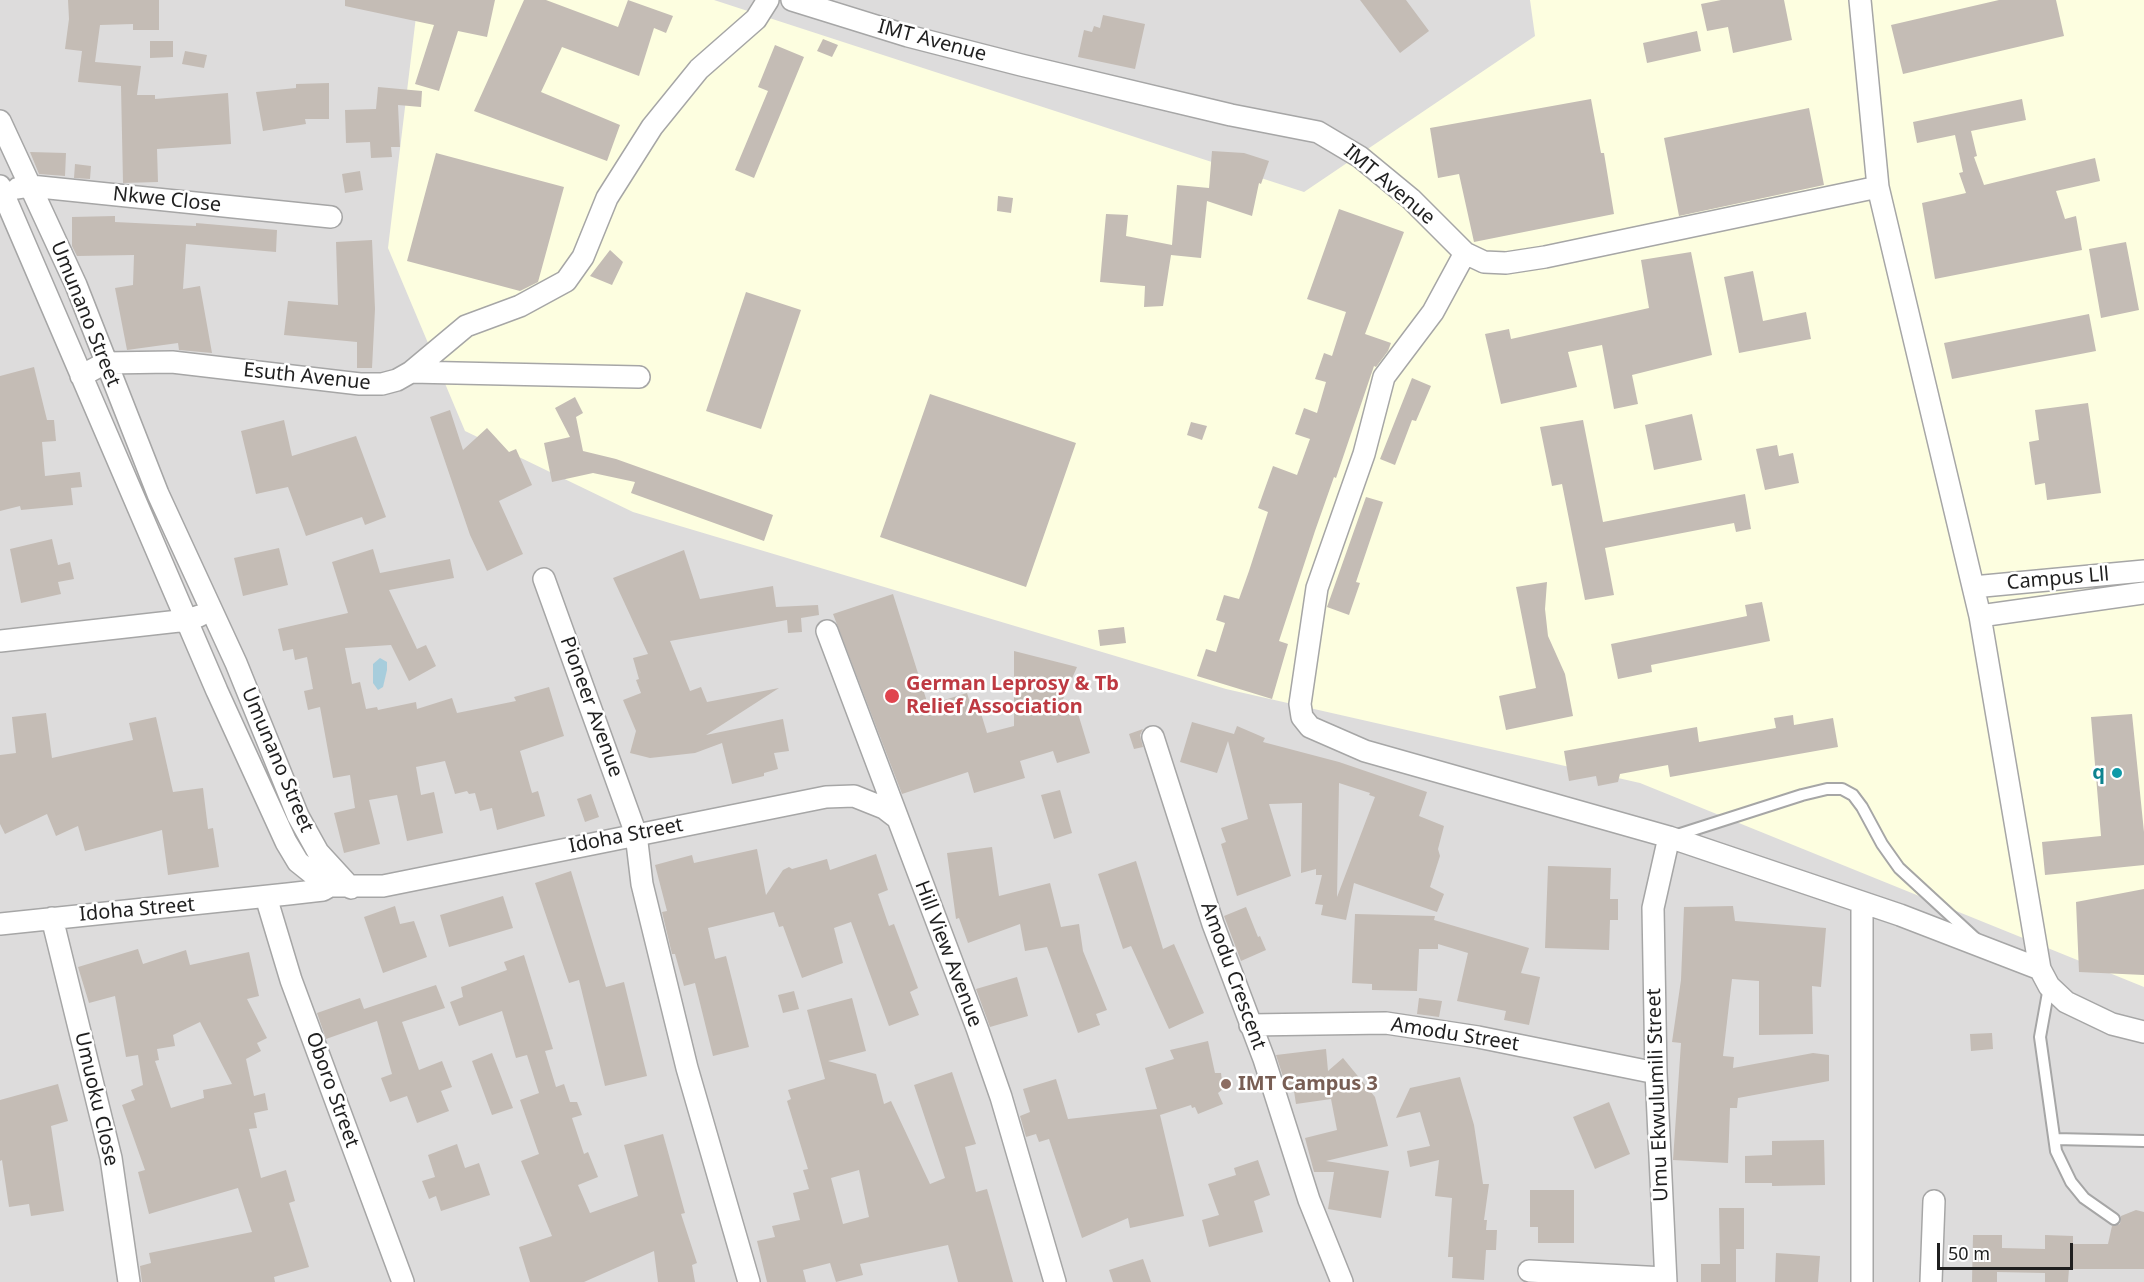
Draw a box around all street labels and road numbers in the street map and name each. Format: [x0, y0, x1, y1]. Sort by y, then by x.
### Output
street label: IMT Avenue [875, 15, 989, 67]
street label: IMT Avenue [1339, 140, 1439, 230]
street label: Nkwe Close [112, 182, 222, 218]
street label: Umunano Street [45, 238, 125, 390]
street label: Esuth Avenue [242, 358, 372, 396]
street label: Campus Lll [2006, 563, 2110, 595]
street label: Pioneer Avenue [554, 633, 628, 781]
street label: Umunano Street [236, 684, 318, 836]
street label: Idoha Street [567, 813, 685, 859]
street label: Hill View Avenue [909, 877, 987, 1031]
street label: Idoha Street [78, 893, 196, 927]
street label: Amodu Crescent [1195, 899, 1271, 1053]
street label: Umu Ekwulumili Street [1642, 988, 1674, 1202]
street label: Amodu Street [1389, 1013, 1521, 1057]
street label: Oboro Street [300, 1029, 364, 1151]
street label: Umuoku Close [69, 1030, 123, 1168]

